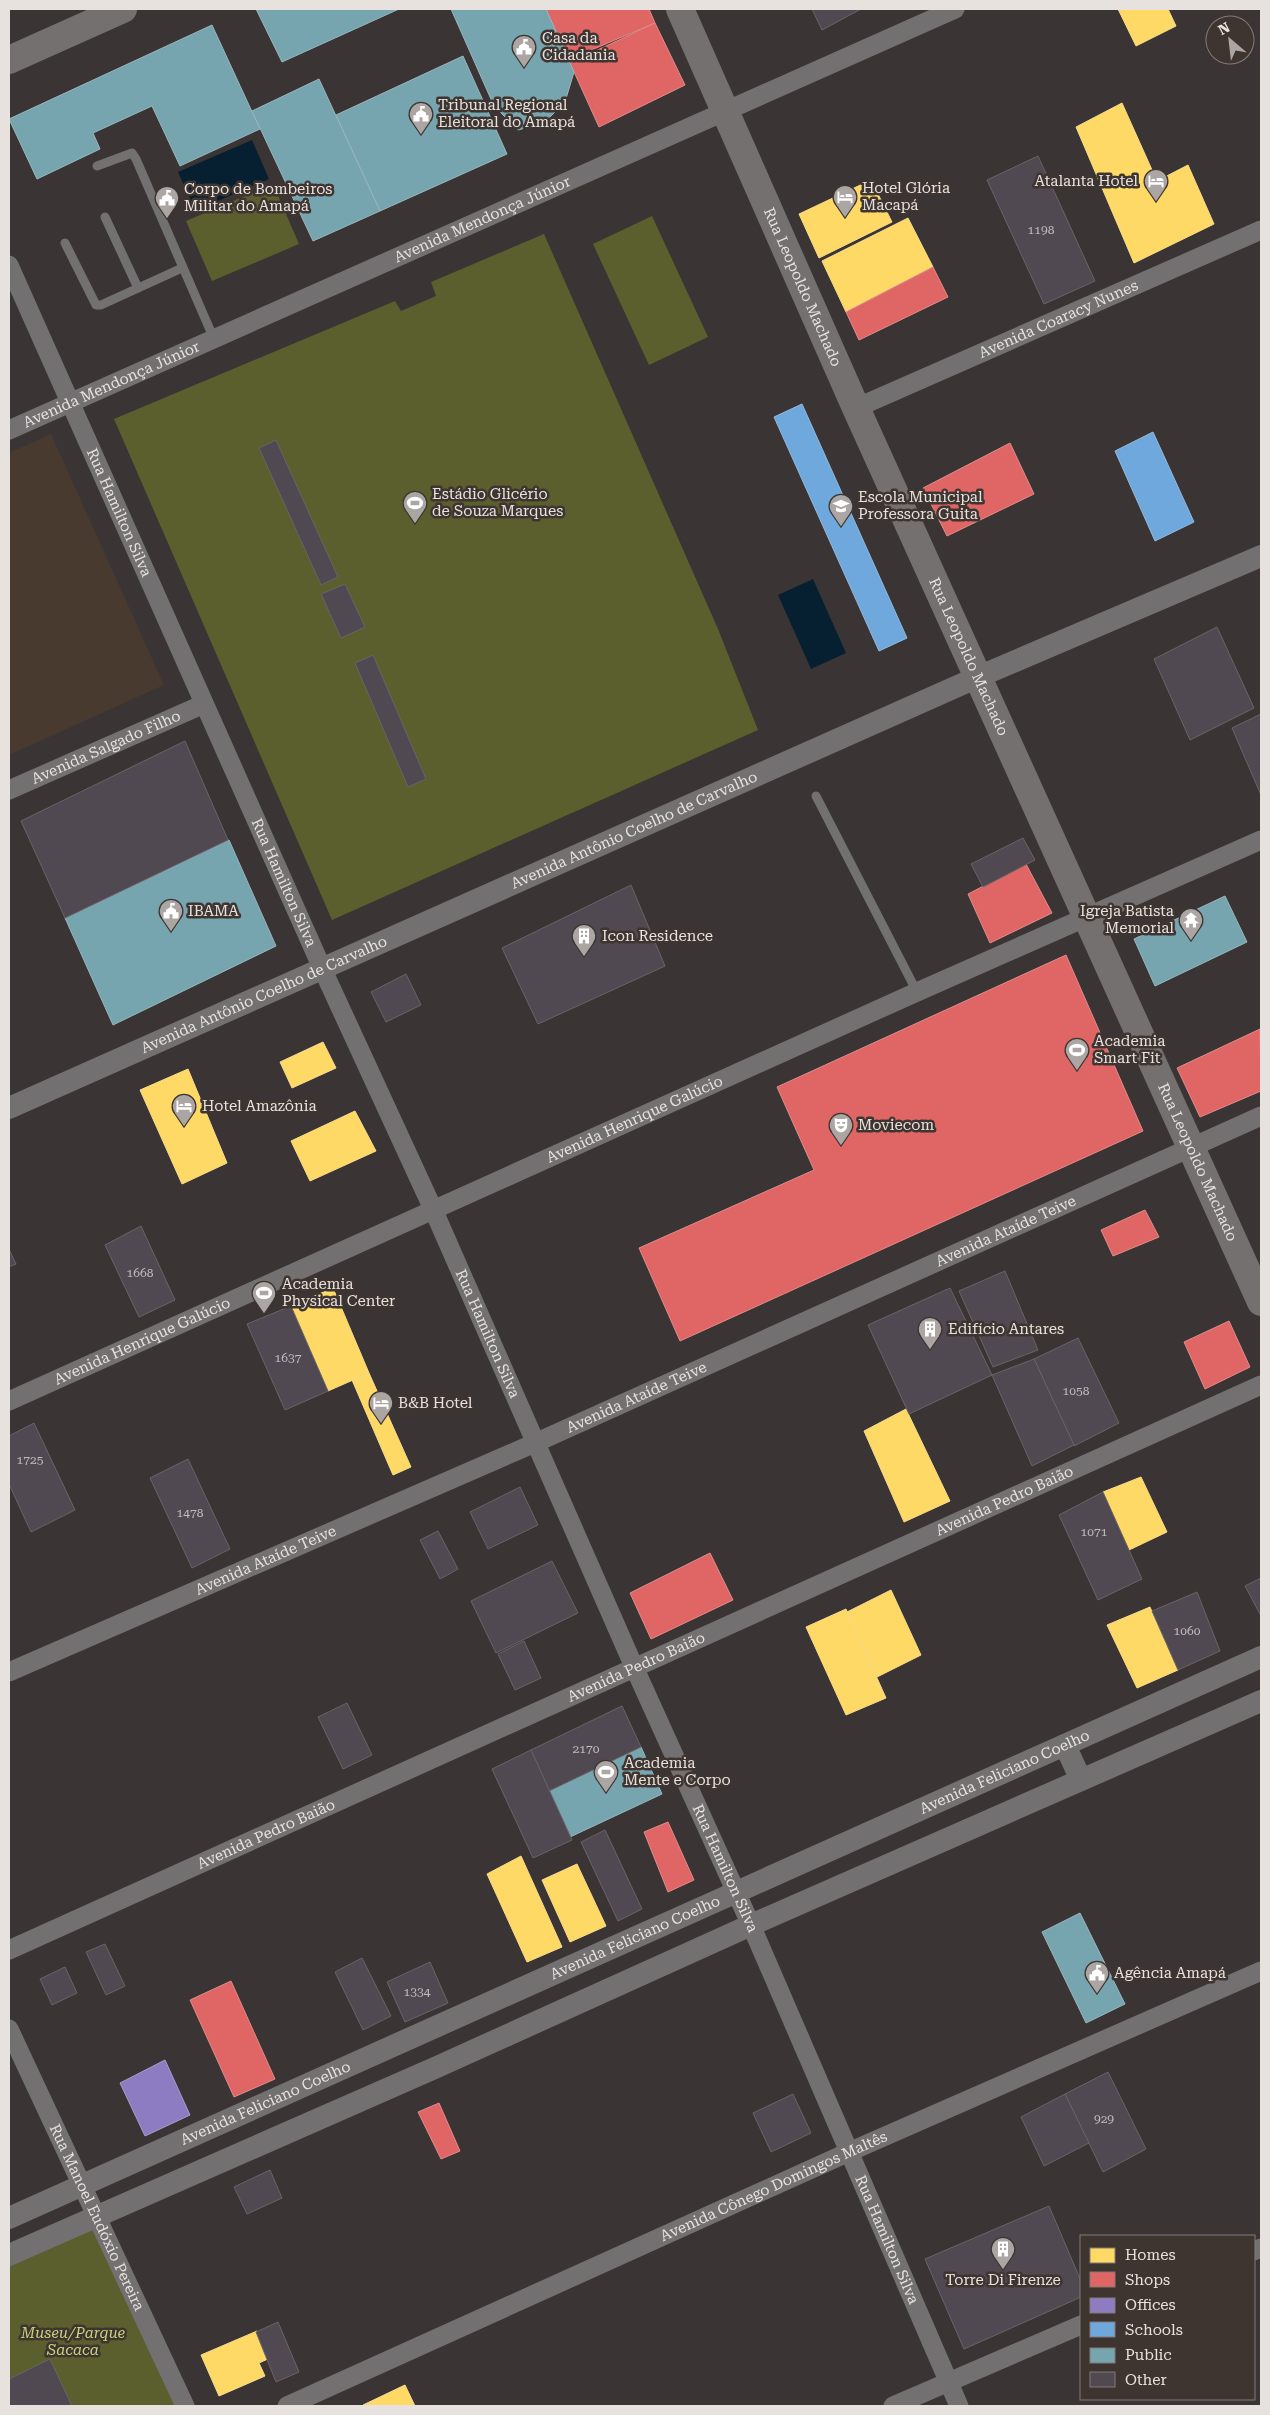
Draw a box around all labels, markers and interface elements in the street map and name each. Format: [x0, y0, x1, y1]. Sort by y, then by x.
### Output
north arrow [1205, 15, 1255, 65]
text: N [1215, 19, 1233, 38]
place label: Casa da Cidadania [542, 29, 616, 64]
public building icon: Casa da Cidadania [511, 34, 537, 68]
place label: Tribunal Regional Eleitoral do Amapá [438, 96, 575, 131]
public building icon: Tribunal Regional Eleitoral do Amapá [408, 101, 434, 135]
hotel icon: Atalanta Hotel [1143, 168, 1169, 202]
street label: Avenida Mendonça Júnior [391, 172, 573, 266]
place label: Atalanta Hotel [1034, 172, 1138, 190]
place label: Hotel Glória Macapá [862, 179, 950, 214]
place label: Corpo de Bombeiros Militar do Amapá [184, 180, 333, 215]
hotel icon: Hotel Glória Macapá [832, 184, 858, 218]
public building icon: Corpo de Bombeiros Militar do Amapá [154, 185, 180, 219]
street label: Rua Leopoldo Machado [760, 205, 846, 369]
house number: 1198 [1028, 223, 1055, 237]
street label: Avenida Coaracy Nunes [976, 276, 1141, 362]
street label: Avenida Mendonça Júnior [20, 337, 202, 432]
street label: Rua Hamilton Silva [83, 446, 156, 580]
place label: Estádio Glicério de Souza Marques [432, 485, 563, 520]
place label: Escola Municipal Professora Guita [858, 488, 983, 523]
sports icon: Estádio Glicério de Souza Marques [402, 490, 428, 524]
school or university icon: Escola Municipal Professora Guita [828, 493, 854, 527]
street label: Rua Leopoldo Machado [925, 575, 1012, 739]
street label: Avenida Salgado Filho [29, 706, 183, 788]
street label: Avenida Antônio Coelho de Carvalho [508, 767, 760, 893]
street label: Rua Hamilton Silva [248, 816, 320, 950]
public building icon: IBAMA [158, 898, 184, 932]
place label: IBAMA [188, 902, 239, 920]
place label: Igreja Batista Memorial [1080, 902, 1174, 937]
temple icon: Igreja Batista Memorial [1178, 907, 1204, 941]
building icon: Icon Residence [571, 923, 597, 957]
place label: Icon Residence [602, 927, 713, 945]
street label: Avenida Antônio Coelho de Carvalho [138, 932, 390, 1057]
place label: Academia Smart Fit [1094, 1032, 1165, 1067]
sports icon: Academia Smart Fit [1064, 1037, 1090, 1071]
street label: Avenida Henrique Galúcio [544, 1072, 725, 1167]
street label: Rua Leopoldo Machado [1154, 1080, 1241, 1244]
hotel icon: Hotel Amazônia [171, 1093, 197, 1127]
place label: Hotel Amazônia [202, 1097, 317, 1115]
theatre icon: Moviecom [828, 1112, 854, 1146]
place label: Moviecom [858, 1116, 934, 1134]
street label: Avenida Ataíde Teive [933, 1192, 1079, 1270]
house number: 1668 [127, 1266, 154, 1280]
street label: Rua Hamilton Silva [452, 1267, 524, 1401]
place label: Academia Physical Center [282, 1275, 395, 1310]
sports icon: Academia Physical Center [251, 1280, 277, 1314]
street label: Avenida Henrique Galúcio [51, 1294, 233, 1389]
building icon: Edifício Antares [917, 1316, 943, 1350]
place label: Edifício Antares [948, 1320, 1064, 1338]
house number: 1637 [275, 1351, 302, 1365]
street label: Avenida Ataíde Teive [564, 1358, 709, 1437]
house number: 1058 [1063, 1384, 1090, 1398]
hotel icon: B&B Hotel [368, 1390, 394, 1424]
place label: B&B Hotel [398, 1394, 473, 1412]
house number: 1725 [17, 1453, 44, 1467]
street label: Avenida Pedro Baião [933, 1462, 1076, 1540]
house number: 1478 [177, 1506, 204, 1520]
street label: Avenida Ataíde Teive [192, 1522, 339, 1599]
house number: 1071 [1081, 1525, 1108, 1539]
house number: 1060 [1174, 1624, 1201, 1638]
street label: Avenida Pedro Baião [564, 1628, 708, 1706]
street label: Avenida Feliciano Coelho [917, 1726, 1092, 1818]
house number: 2170 [573, 1742, 600, 1756]
place label: Academia Mente e Corpo [624, 1754, 731, 1789]
sports icon: Academia Mente e Corpo [593, 1759, 619, 1793]
street label: Avenida Pedro Baião [194, 1795, 338, 1873]
street label: Rua Hamilton Silva [688, 1801, 762, 1935]
street label: Avenida Feliciano Coelho [547, 1892, 723, 1983]
public building icon: Agência Amapá [1084, 1960, 1110, 1994]
place label: Agência Amapá [1114, 1964, 1226, 1982]
house number: 1334 [404, 1985, 431, 1999]
street label: Avenida Feliciano Coelho [178, 2057, 353, 2149]
house number: 929 [1094, 2112, 1114, 2126]
street label: Rua Manoel Eudóxio Pereira [46, 2121, 148, 2314]
street label: Avenida Cônego Domingos Maltês [657, 2127, 890, 2245]
street label: Rua Hamilton Silva [851, 2172, 923, 2307]
legend [1080, 2235, 1255, 2400]
building icon: Torre Di Firenze [990, 2236, 1016, 2270]
text: Homes [1125, 2246, 1176, 2264]
place label: Torre Di Firenze [945, 2271, 1061, 2289]
text: Shops [1125, 2271, 1170, 2289]
text: Offices [1125, 2296, 1176, 2314]
text: Schools [1125, 2321, 1183, 2339]
park label: Museu/Parque Sacaca [20, 2324, 125, 2359]
text: Public [1125, 2346, 1172, 2364]
text: Other [1125, 2371, 1167, 2389]

